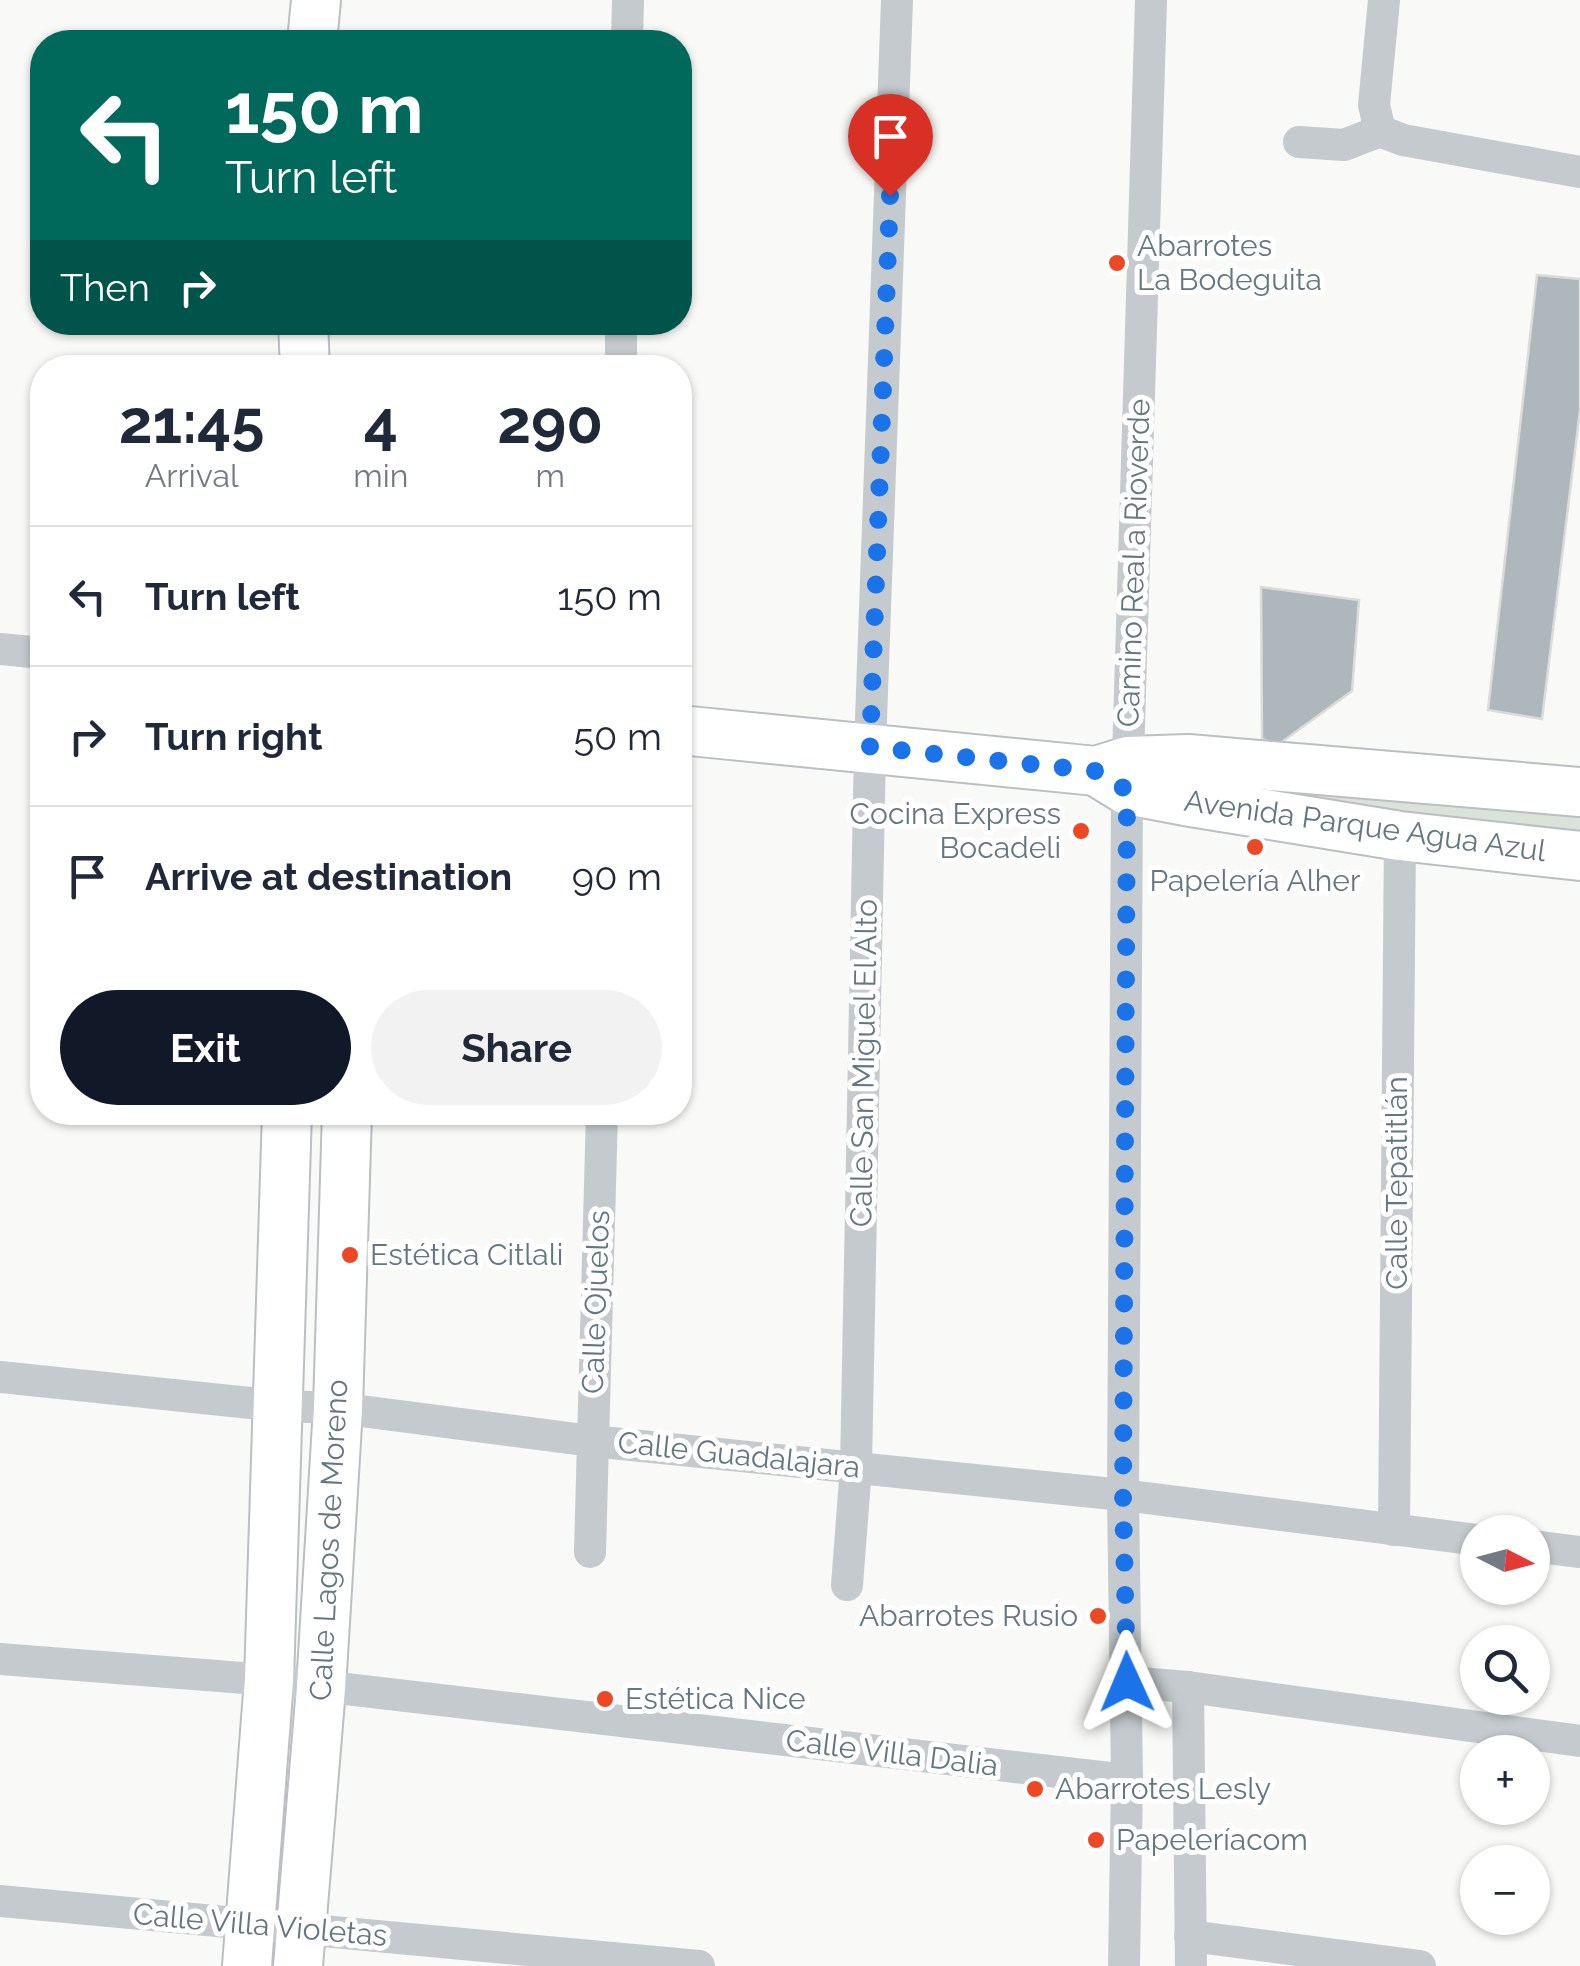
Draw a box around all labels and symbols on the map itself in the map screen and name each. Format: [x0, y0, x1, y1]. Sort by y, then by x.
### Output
pin [848, 94, 933, 197]
place label: Abarrotes La Bodeguita [1137, 228, 1322, 297]
marker: Abarrotes La Bodeguita [1106, 252, 1128, 274]
street label: Camino Real a Rioverde [1110, 398, 1157, 728]
street label: Avenida Parque Agua Azul [1182, 783, 1549, 868]
place label: Cocina Express Bocadeli [850, 796, 1061, 865]
marker: Cocina Express Bocadeli [1070, 820, 1092, 842]
marker: Papelería Alher [1244, 836, 1266, 858]
place label: Papelería Alher [1150, 863, 1361, 898]
street label: Calle San Miguel El Alto [843, 899, 884, 1227]
street label: Calle Tepatitlán [1379, 1076, 1414, 1290]
street label: Calle Ojuelos [575, 1210, 616, 1394]
place label: Estética Citlali [370, 1237, 563, 1272]
marker: Estética Citlali [339, 1244, 361, 1266]
street label: Calle Lagos de Moreno [303, 1378, 354, 1702]
street label: Calle Guadalajara [616, 1424, 862, 1485]
north arrow [1460, 1515, 1550, 1605]
place label: Abarrotes Rusio [859, 1598, 1078, 1633]
marker: Abarrotes Rusio [1087, 1605, 1109, 1627]
position arrow [1075, 1630, 1179, 1734]
place label: Estética Nice [625, 1681, 806, 1716]
marker: Estética Nice [594, 1688, 616, 1710]
street label: Calle Villa Dalia [784, 1722, 1000, 1783]
place label: Abarrotes Lesly [1055, 1771, 1271, 1806]
marker: Abarrotes Lesly [1024, 1778, 1046, 1800]
place label: Papeleríacom [1116, 1822, 1308, 1857]
marker: Papeleríacom [1085, 1829, 1107, 1851]
street label: Calle Villa Violetas [132, 1896, 389, 1953]

